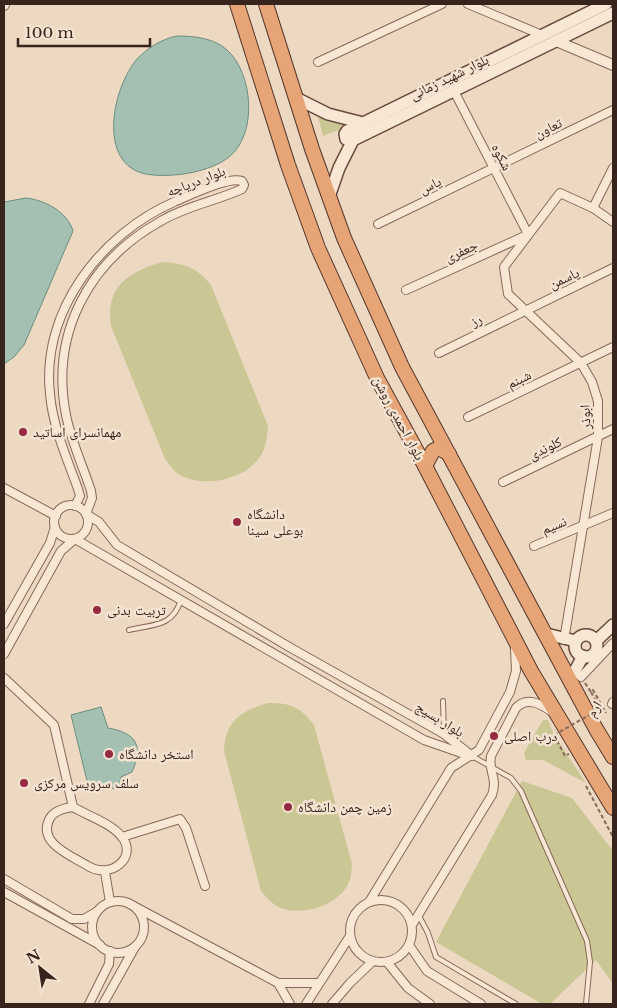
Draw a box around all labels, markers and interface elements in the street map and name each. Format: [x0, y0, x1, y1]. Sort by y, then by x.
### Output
scale bar [18, 15, 150, 47]
text: 100 m [25, 23, 74, 42]
street label: بلوار شهید زمانی [407, 50, 492, 104]
street label: تعاون [531, 113, 565, 142]
street label: شکوه [488, 140, 516, 174]
street label: بلوار دریاچه [164, 162, 228, 200]
street label: یاس [416, 172, 444, 198]
street label: جعفری [442, 236, 480, 266]
street label: یاسمن [546, 263, 582, 293]
street label: رز [466, 310, 485, 331]
street label: شبنم [504, 365, 535, 393]
street label: بلوار احمدی روشن [369, 373, 429, 464]
street label: ابوذر [576, 404, 594, 431]
place label: مهمانسرای اساتید [33, 423, 121, 441]
marker: مهمانسرای اساتید [17, 426, 29, 438]
street label: کلوندی [525, 432, 565, 464]
place label: دانشگاه بوعلی سینا [247, 505, 304, 539]
street label: نسیم [539, 512, 570, 539]
marker: دانشگاه بوعلی سینا [231, 516, 243, 528]
place label: تربیت بدنی [107, 601, 166, 619]
marker: تربیت بدنی [91, 604, 103, 616]
street label: بلوار بسیج [412, 697, 468, 742]
street label: ارم [582, 698, 607, 721]
place label: درب اصلی [504, 727, 558, 745]
marker: درب اصلی [488, 730, 500, 742]
place label: استخر دانشگاه [119, 745, 194, 763]
marker: استخر دانشگاه [103, 748, 115, 760]
place label: سلف سرویس مرکزی [34, 774, 139, 792]
marker: سلف سرویس مرکزی [18, 777, 30, 789]
place label: زمین چمن دانشگاه [298, 798, 392, 816]
marker: زمین چمن دانشگاه [282, 801, 294, 813]
north arrow [15, 943, 65, 993]
text: N [23, 946, 44, 968]

